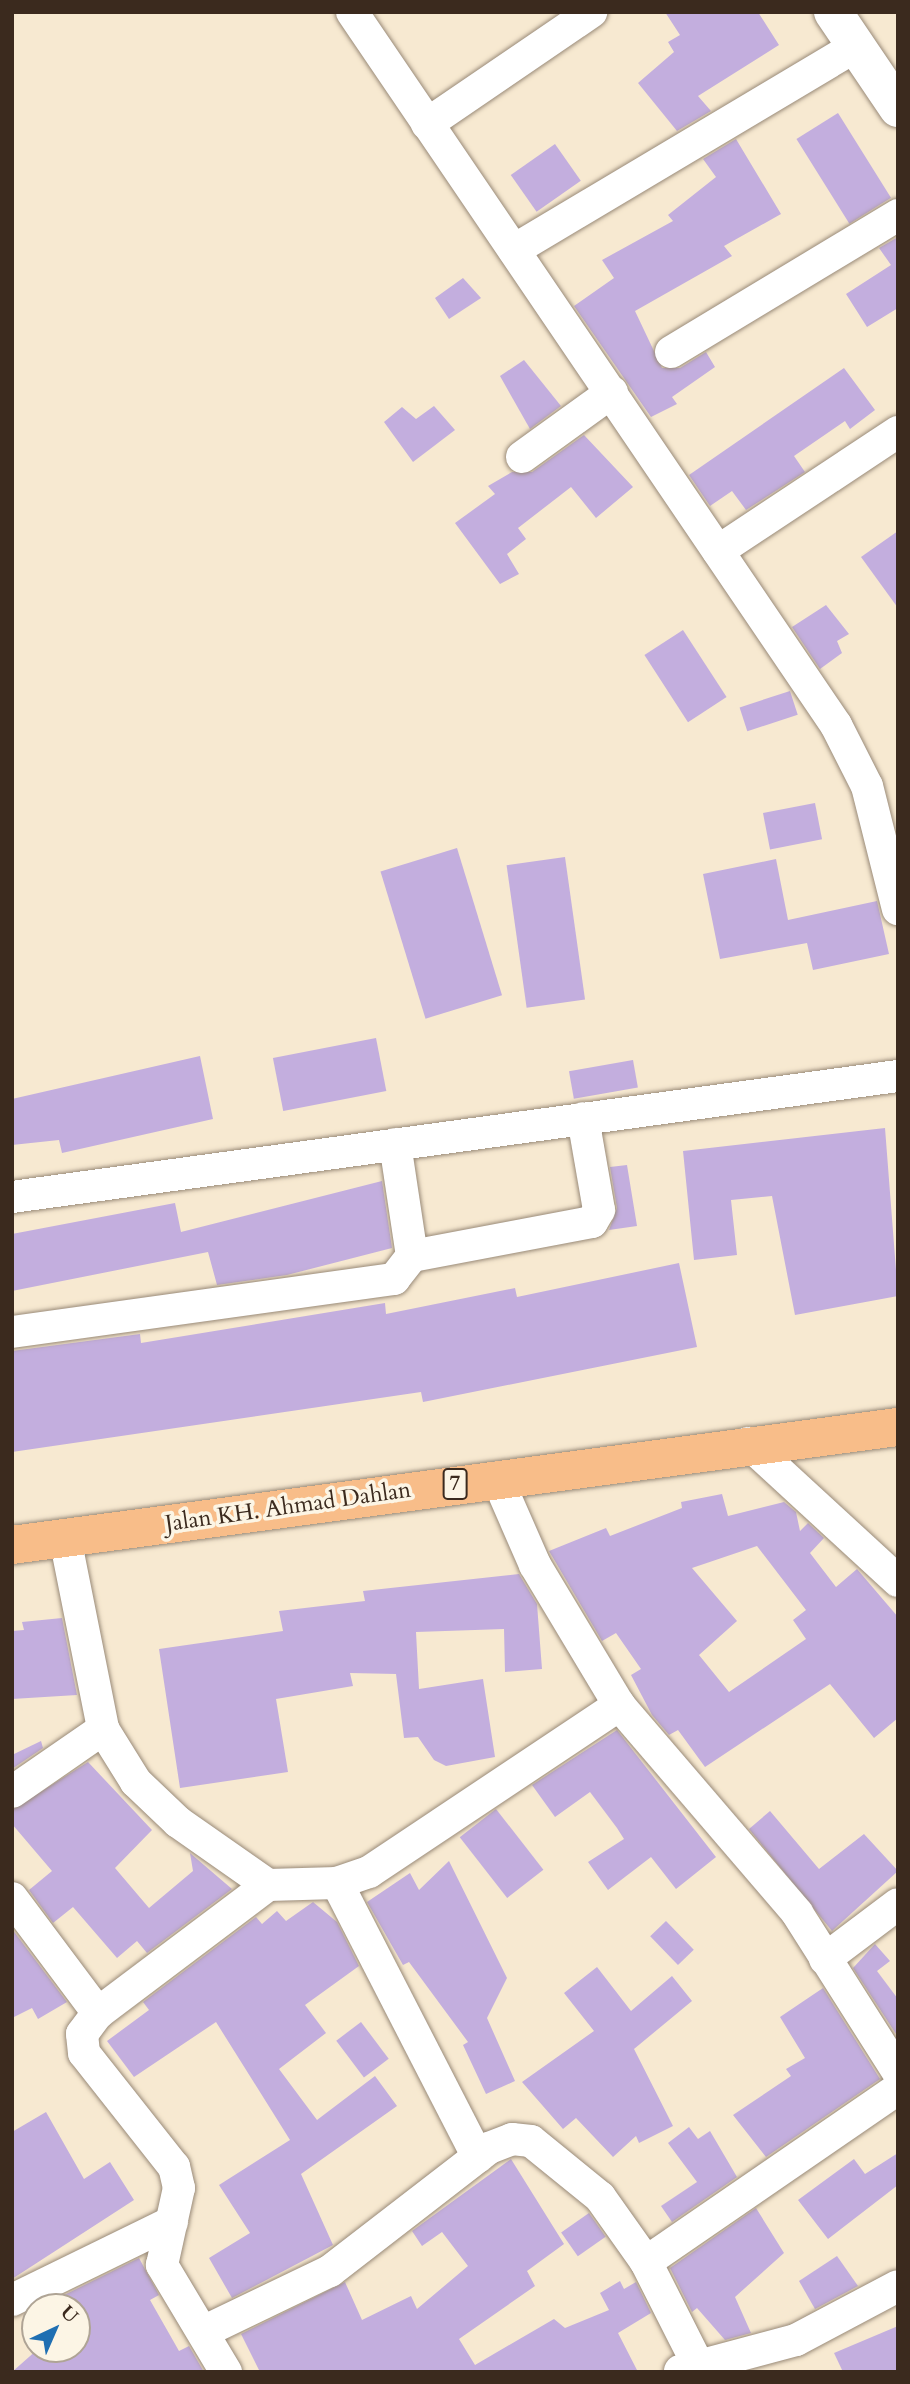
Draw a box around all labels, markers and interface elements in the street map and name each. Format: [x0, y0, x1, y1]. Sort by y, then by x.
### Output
road number: 7 [441, 1466, 469, 1502]
street label: Jalan KH. Ahmad Dahlan [163, 1476, 413, 1538]
north arrow [21, 2293, 91, 2363]
text: U [55, 2300, 84, 2329]

